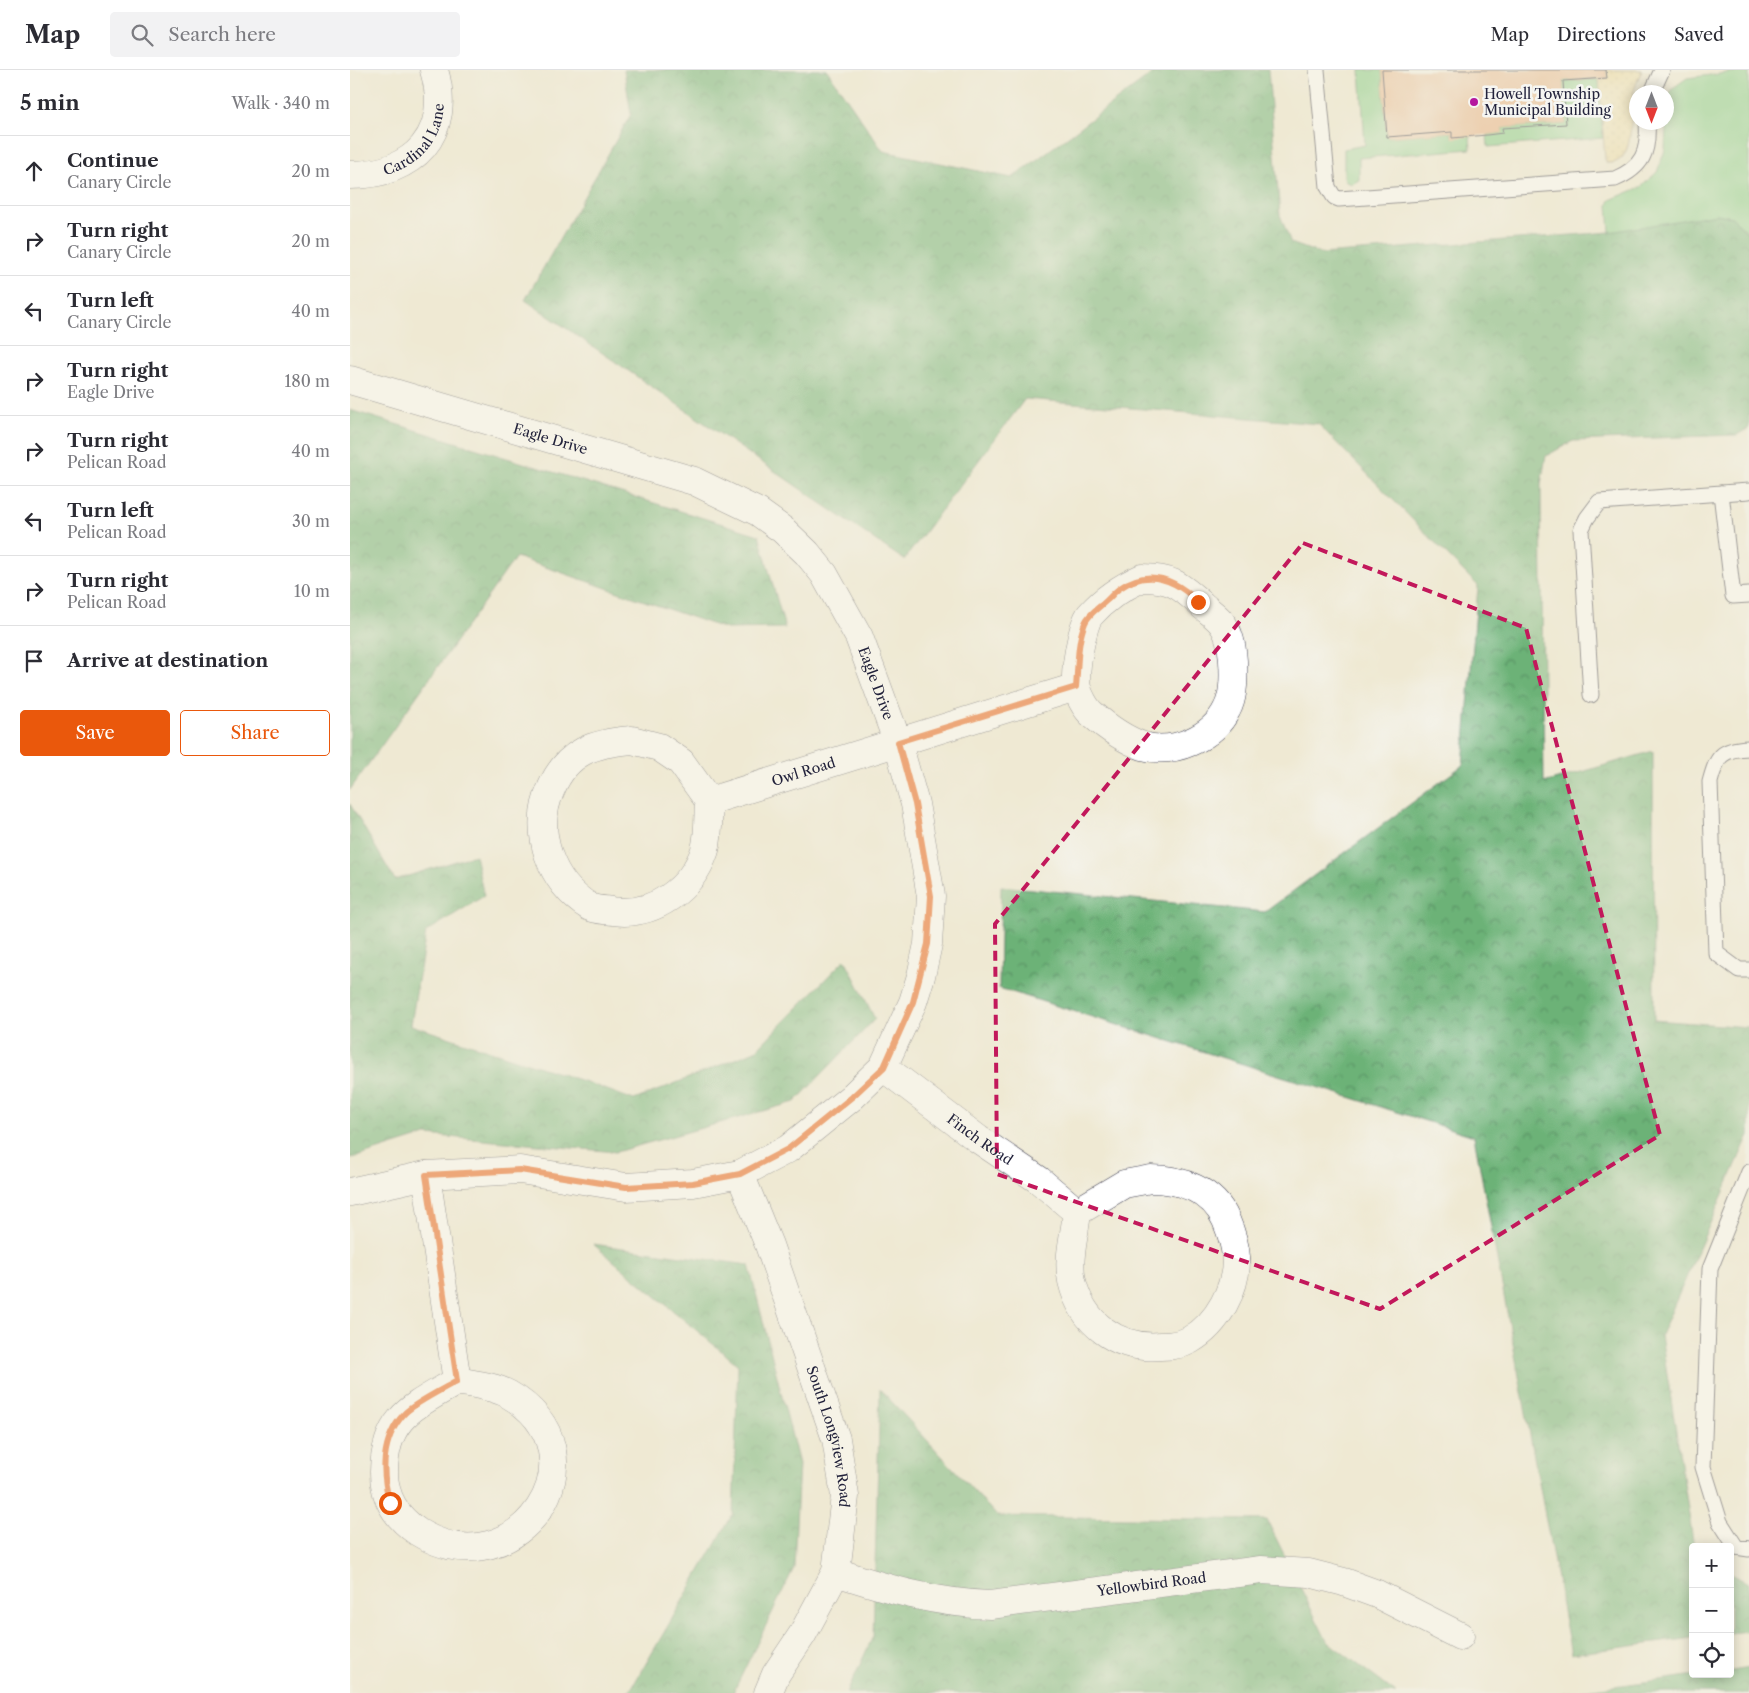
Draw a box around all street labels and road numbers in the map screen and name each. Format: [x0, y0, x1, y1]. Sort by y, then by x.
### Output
street label: Cardinal Lane [381, 102, 448, 179]
street label: Eagle Drive [511, 419, 590, 458]
street label: Eagle Drive [854, 644, 898, 722]
street label: Owl Road [769, 753, 838, 790]
street label: Finch Road [943, 1110, 1017, 1169]
street label: South Longview Road [802, 1363, 854, 1509]
street label: Yellowbird Road [1095, 1568, 1208, 1600]

